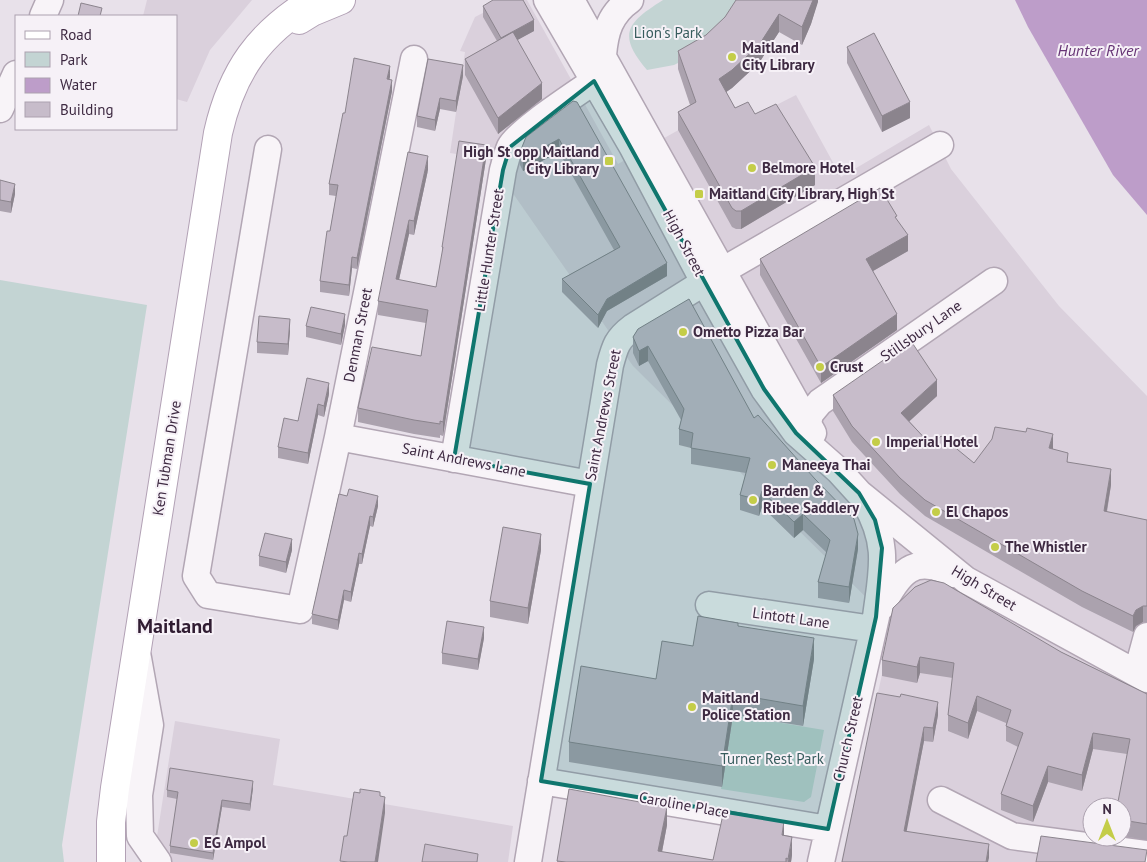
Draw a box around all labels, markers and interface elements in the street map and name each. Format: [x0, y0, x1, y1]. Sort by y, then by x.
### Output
legend [15, 15, 178, 130]
park label: Lion's Park [634, 23, 703, 42]
text: Road [60, 25, 92, 44]
place label: Maitland City Library [742, 38, 815, 74]
water label: Hunter River [1057, 40, 1140, 60]
text: Park [60, 50, 88, 69]
marker: Maitland City Library [726, 51, 738, 63]
text: Water [60, 75, 97, 94]
text: Building [60, 100, 114, 119]
place label: High St opp Maitland City Library [463, 142, 600, 178]
marker: High St opp Maitland City Library [603, 155, 615, 167]
place label: Belmore Hotel [762, 158, 855, 177]
marker: Belmore Hotel [746, 162, 758, 174]
place label: Maitland City Library, High St [709, 184, 895, 203]
street label: Little Hunter Street [469, 187, 508, 313]
marker: Maitland City Library, High St [693, 188, 705, 200]
street label: High Street [659, 206, 710, 279]
street label: Denman Street [339, 286, 376, 384]
street label: Stillsbury Lane [877, 296, 965, 366]
place label: Ometto Pizza Bar [693, 322, 805, 341]
marker: Ometto Pizza Bar [677, 326, 689, 338]
street label: Saint Andrews Street [580, 348, 625, 482]
place label: Crust [830, 357, 864, 376]
marker: Crust [814, 361, 826, 373]
street label: Ken Tubman Drive [148, 399, 185, 517]
place label: Imperial Hotel [886, 432, 979, 451]
marker: Imperial Hotel [870, 436, 882, 448]
street label: Saint Andrews Lane [400, 438, 528, 481]
place label: Maneeya Thai [782, 455, 871, 474]
marker: Maneeya Thai [766, 459, 778, 471]
place label: Barden & Ribee Saddlery [763, 481, 860, 517]
marker: Barden & Ribee Saddlery [747, 494, 759, 506]
place label: El Chapos [946, 502, 1008, 521]
marker: El Chapos [930, 506, 942, 518]
place label: The Whistler [1005, 537, 1087, 556]
marker: The Whistler [989, 541, 1001, 553]
street label: High Street [948, 561, 1020, 614]
street label: Lintott Lane [751, 603, 831, 632]
district label: Maitland [137, 613, 213, 639]
place label: Maitland Police Station [702, 688, 790, 724]
street label: Church Street [828, 694, 867, 784]
marker: Maitland Police Station [686, 701, 698, 713]
park label: Turner Rest Park [720, 749, 825, 768]
street label: Caroline Place [637, 787, 731, 822]
north arrow [1082, 797, 1132, 847]
text: N [1102, 800, 1112, 818]
place label: EG Ampol [204, 833, 266, 852]
marker: EG Ampol [188, 837, 200, 849]

